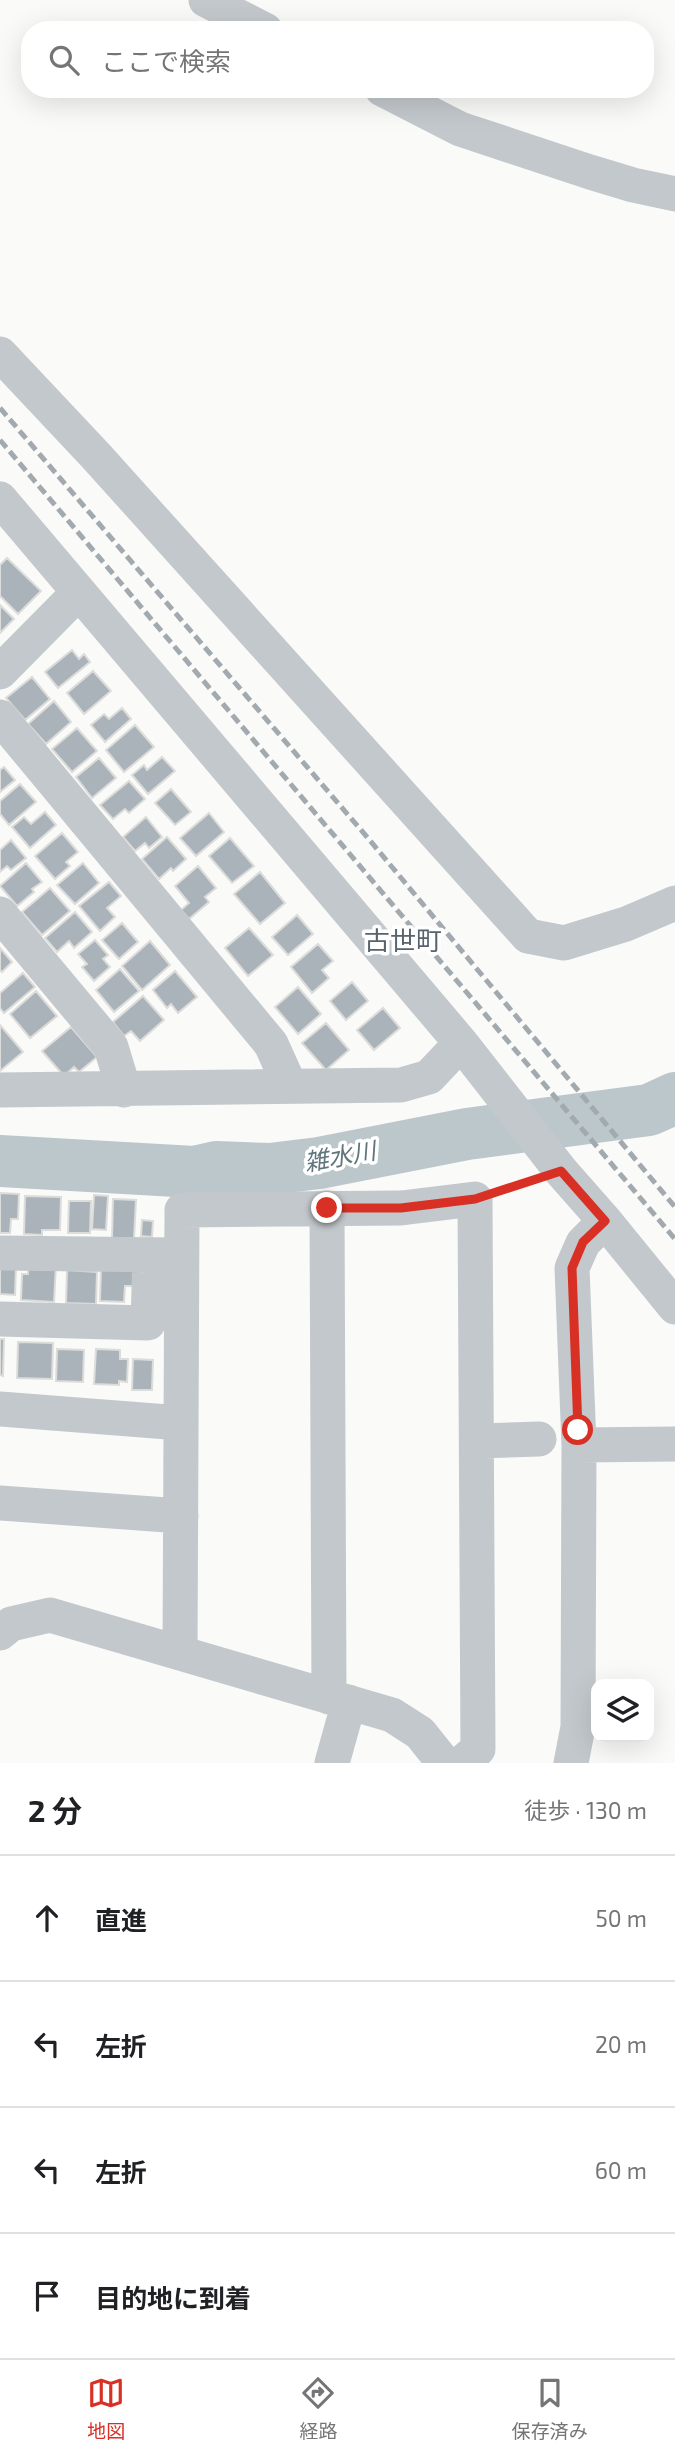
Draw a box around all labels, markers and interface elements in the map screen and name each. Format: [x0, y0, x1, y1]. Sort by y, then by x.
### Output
search box [21, 21, 654, 98]
icon: search [45, 41, 83, 79]
text: ここで検索 [101, 45, 231, 76]
district label: 古世町 [364, 924, 442, 955]
water label: 雑水川 [302, 1134, 381, 1176]
route end [311, 1192, 342, 1223]
route start [562, 1414, 593, 1445]
map controls [591, 1679, 654, 1742]
button: layers [591, 1679, 654, 1742]
text: 2 分 [28, 1792, 82, 1828]
text: 徒歩 · 130 m [524, 1796, 647, 1824]
icon: ahead [28, 1899, 66, 1937]
text: 直進 [95, 1904, 147, 1935]
text: 50 m [596, 1904, 647, 1932]
icon: left [28, 2025, 66, 2063]
text: 左折 [95, 2030, 147, 2061]
text: 20 m [595, 2030, 647, 2058]
icon: left [28, 2151, 66, 2189]
text: 左折 [95, 2156, 147, 2187]
text: 60 m [595, 2156, 647, 2184]
icon: arrive [28, 2277, 66, 2315]
text: 目的地に到着 [95, 2282, 251, 2313]
tab: 地図 [87, 2374, 125, 2443]
tab: 経路 [299, 2374, 338, 2443]
tab: 保存済み [512, 2374, 588, 2443]

